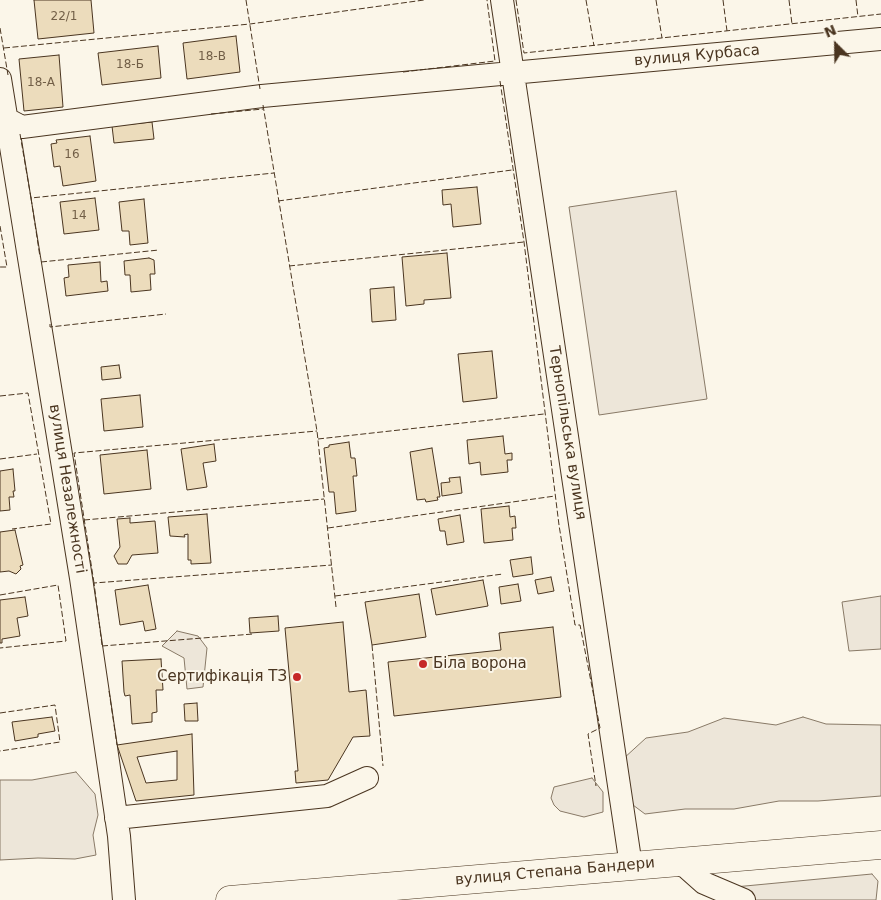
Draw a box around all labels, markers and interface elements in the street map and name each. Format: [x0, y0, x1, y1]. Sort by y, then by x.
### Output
house number: 22/1 [51, 10, 77, 24]
north arrow [811, 20, 861, 70]
text: N [822, 22, 839, 41]
street label: вулиця Курбаса [633, 42, 761, 70]
house number: 18-В [198, 50, 226, 64]
house number: 18-Б [116, 58, 144, 72]
house number: 18-А [27, 76, 55, 90]
house number: 16 [64, 148, 80, 162]
house number: 14 [71, 209, 87, 223]
street label: Тернопільська вулиця [544, 345, 590, 521]
street label: вулиця Незалежності [45, 403, 89, 575]
place label: Біла ворона [433, 655, 527, 673]
marker: Біла ворона [417, 658, 429, 670]
place label: Сертифікація ТЗ [157, 668, 287, 686]
marker: Сертифікація ТЗ [291, 671, 303, 683]
street label: вулиця Степана Бандери [454, 854, 656, 890]

